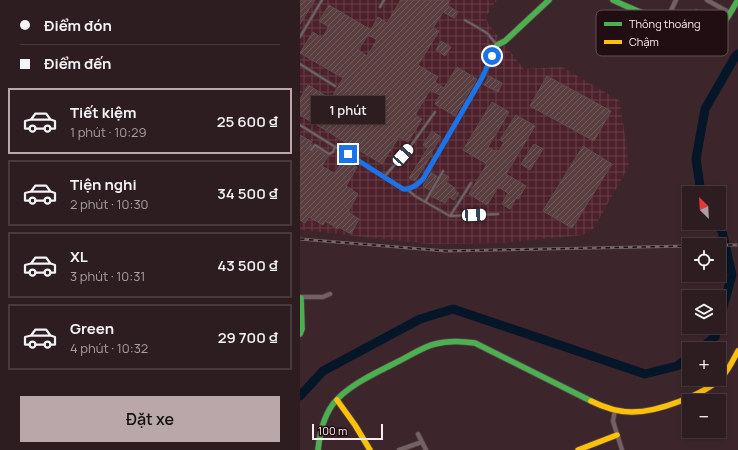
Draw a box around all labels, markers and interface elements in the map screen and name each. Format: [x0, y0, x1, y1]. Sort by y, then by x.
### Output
legend [596, 10, 728, 56]
text: Điểm đón [44, 15, 112, 36]
text: Thông thoáng [629, 16, 700, 31]
text: Chậm [629, 34, 659, 49]
route start [483, 47, 501, 65]
text: Điểm đến [44, 53, 111, 74]
callout: 1 phút [311, 96, 385, 124]
text: 1 phút [329, 101, 367, 119]
text: Tiết kiệm [70, 102, 136, 123]
icon: car [22, 103, 58, 139]
text: 25 600 ₫ [217, 111, 278, 132]
text: 1 phút · 10:29 [70, 123, 147, 141]
car [391, 142, 415, 168]
route end [339, 145, 357, 163]
text: Tiện nghi [70, 174, 137, 195]
icon: car [22, 175, 58, 211]
text: 34 500 ₫ [217, 183, 278, 204]
north arrow [682, 186, 726, 230]
map controls [682, 186, 726, 438]
text: 2 phút · 10:30 [70, 195, 149, 213]
car [462, 208, 486, 222]
button: locate [682, 238, 726, 282]
text: XL [70, 246, 88, 267]
icon: car [22, 247, 58, 283]
text: 43 500 ₫ [217, 255, 278, 276]
text: 3 phút · 10:31 [70, 267, 145, 285]
button: layers [682, 290, 726, 334]
text: Green [70, 318, 114, 339]
icon: car [22, 319, 58, 355]
text: 29 700 ₫ [218, 327, 278, 348]
text: 4 phút · 10:32 [70, 339, 148, 357]
button: + [682, 342, 726, 386]
button: − [682, 394, 726, 438]
button: Đặt xe [20, 396, 280, 442]
scale bar [312, 422, 383, 441]
text: 100 m [318, 423, 347, 438]

